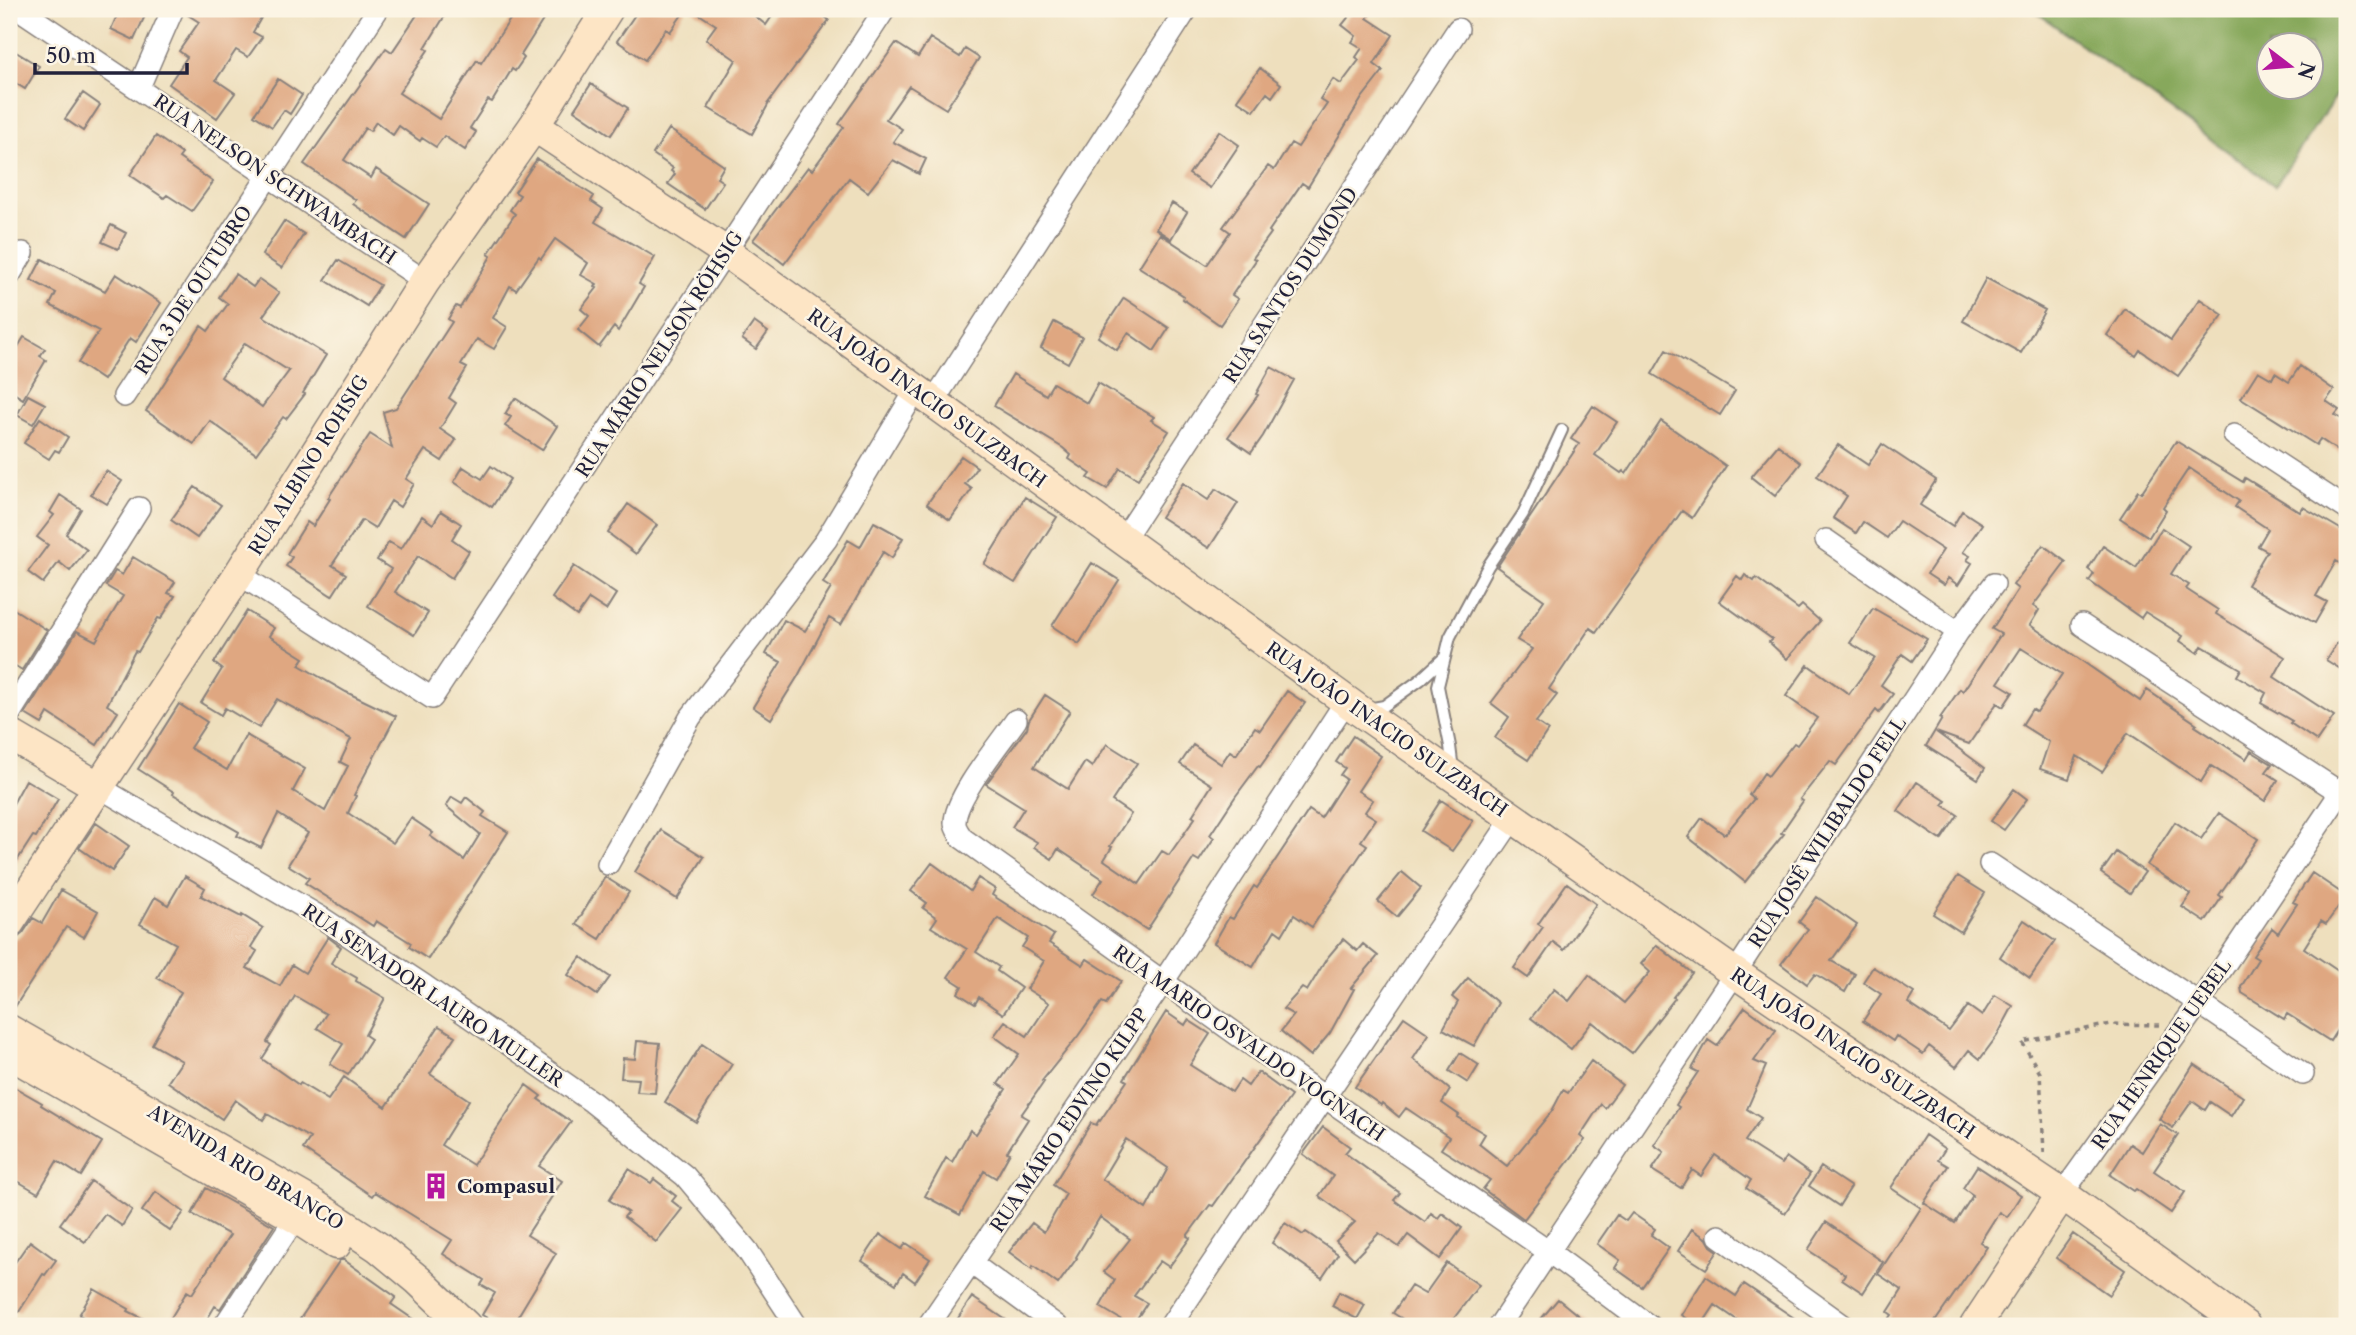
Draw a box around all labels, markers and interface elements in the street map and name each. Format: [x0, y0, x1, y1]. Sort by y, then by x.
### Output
scale bar [35, 32, 187, 76]
north arrow [2254, 32, 2324, 102]
text: 50 m [46, 43, 96, 68]
text: N [2293, 59, 2319, 82]
street label: RUA NELSON SCHWAMBACH [149, 90, 400, 269]
street label: RUA SANTOS DUMOND [1218, 183, 1362, 388]
street label: RUA 3 DE OUTUBRO [130, 201, 257, 379]
street label: RUA MÁRIO NELSON RÖHSIG [571, 227, 748, 482]
street label: RUA JOÃO INACIO SULZBACH [803, 303, 1051, 493]
street label: RUA ALBINO ROHSIG [244, 371, 373, 559]
street label: RUA JOÃO INACIO SULZBACH [1261, 636, 1513, 822]
street label: RUA JOSÉ WILIBALDO FELL [1744, 712, 1911, 952]
street label: RUA SENADOR LAURO MULLER [298, 899, 569, 1092]
street label: RUA MARIO OSVALDO VOGNACH [1108, 940, 1389, 1147]
street label: RUA HENRIQUE UEBEL [2087, 954, 2236, 1154]
street label: RUA JOÃO INACIO SULZBACH [1726, 962, 1980, 1144]
street label: RUA MÁRIO EDVINO KILPP [986, 1004, 1153, 1237]
street label: AVENIDA RIO BRANCO [143, 1099, 348, 1235]
building icon: Compasul [421, 1171, 451, 1201]
place label: Compasul [457, 1175, 555, 1198]

